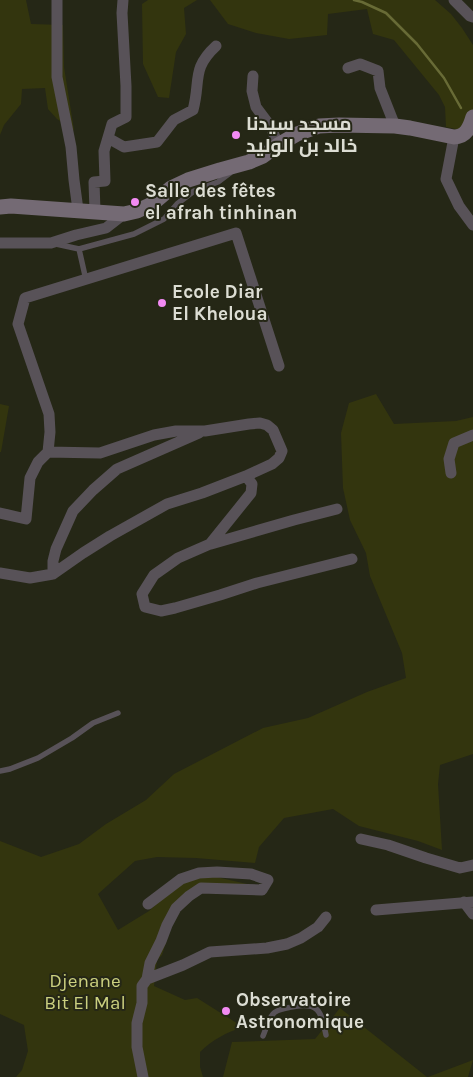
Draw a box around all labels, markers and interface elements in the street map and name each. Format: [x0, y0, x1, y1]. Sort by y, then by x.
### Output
place label: مسجد سيدنا خالد بن الوليد [246, 113, 358, 157]
marker: مسجد سيدنا خالد بن الوليد [230, 129, 242, 141]
place label: Salle des fêtes el afrah tinhinan [145, 180, 297, 224]
marker: Salle des fêtes el afrah tinhinan [129, 196, 141, 208]
place label: Ecole Diar El Kheloua [172, 281, 268, 325]
marker: Ecole Diar El Kheloua [156, 297, 168, 309]
park label: Djenane Bit El Mal [44, 970, 126, 1014]
place label: Observatoire Astronomique [236, 989, 364, 1033]
marker: Observatoire Astronomique [220, 1005, 232, 1017]

